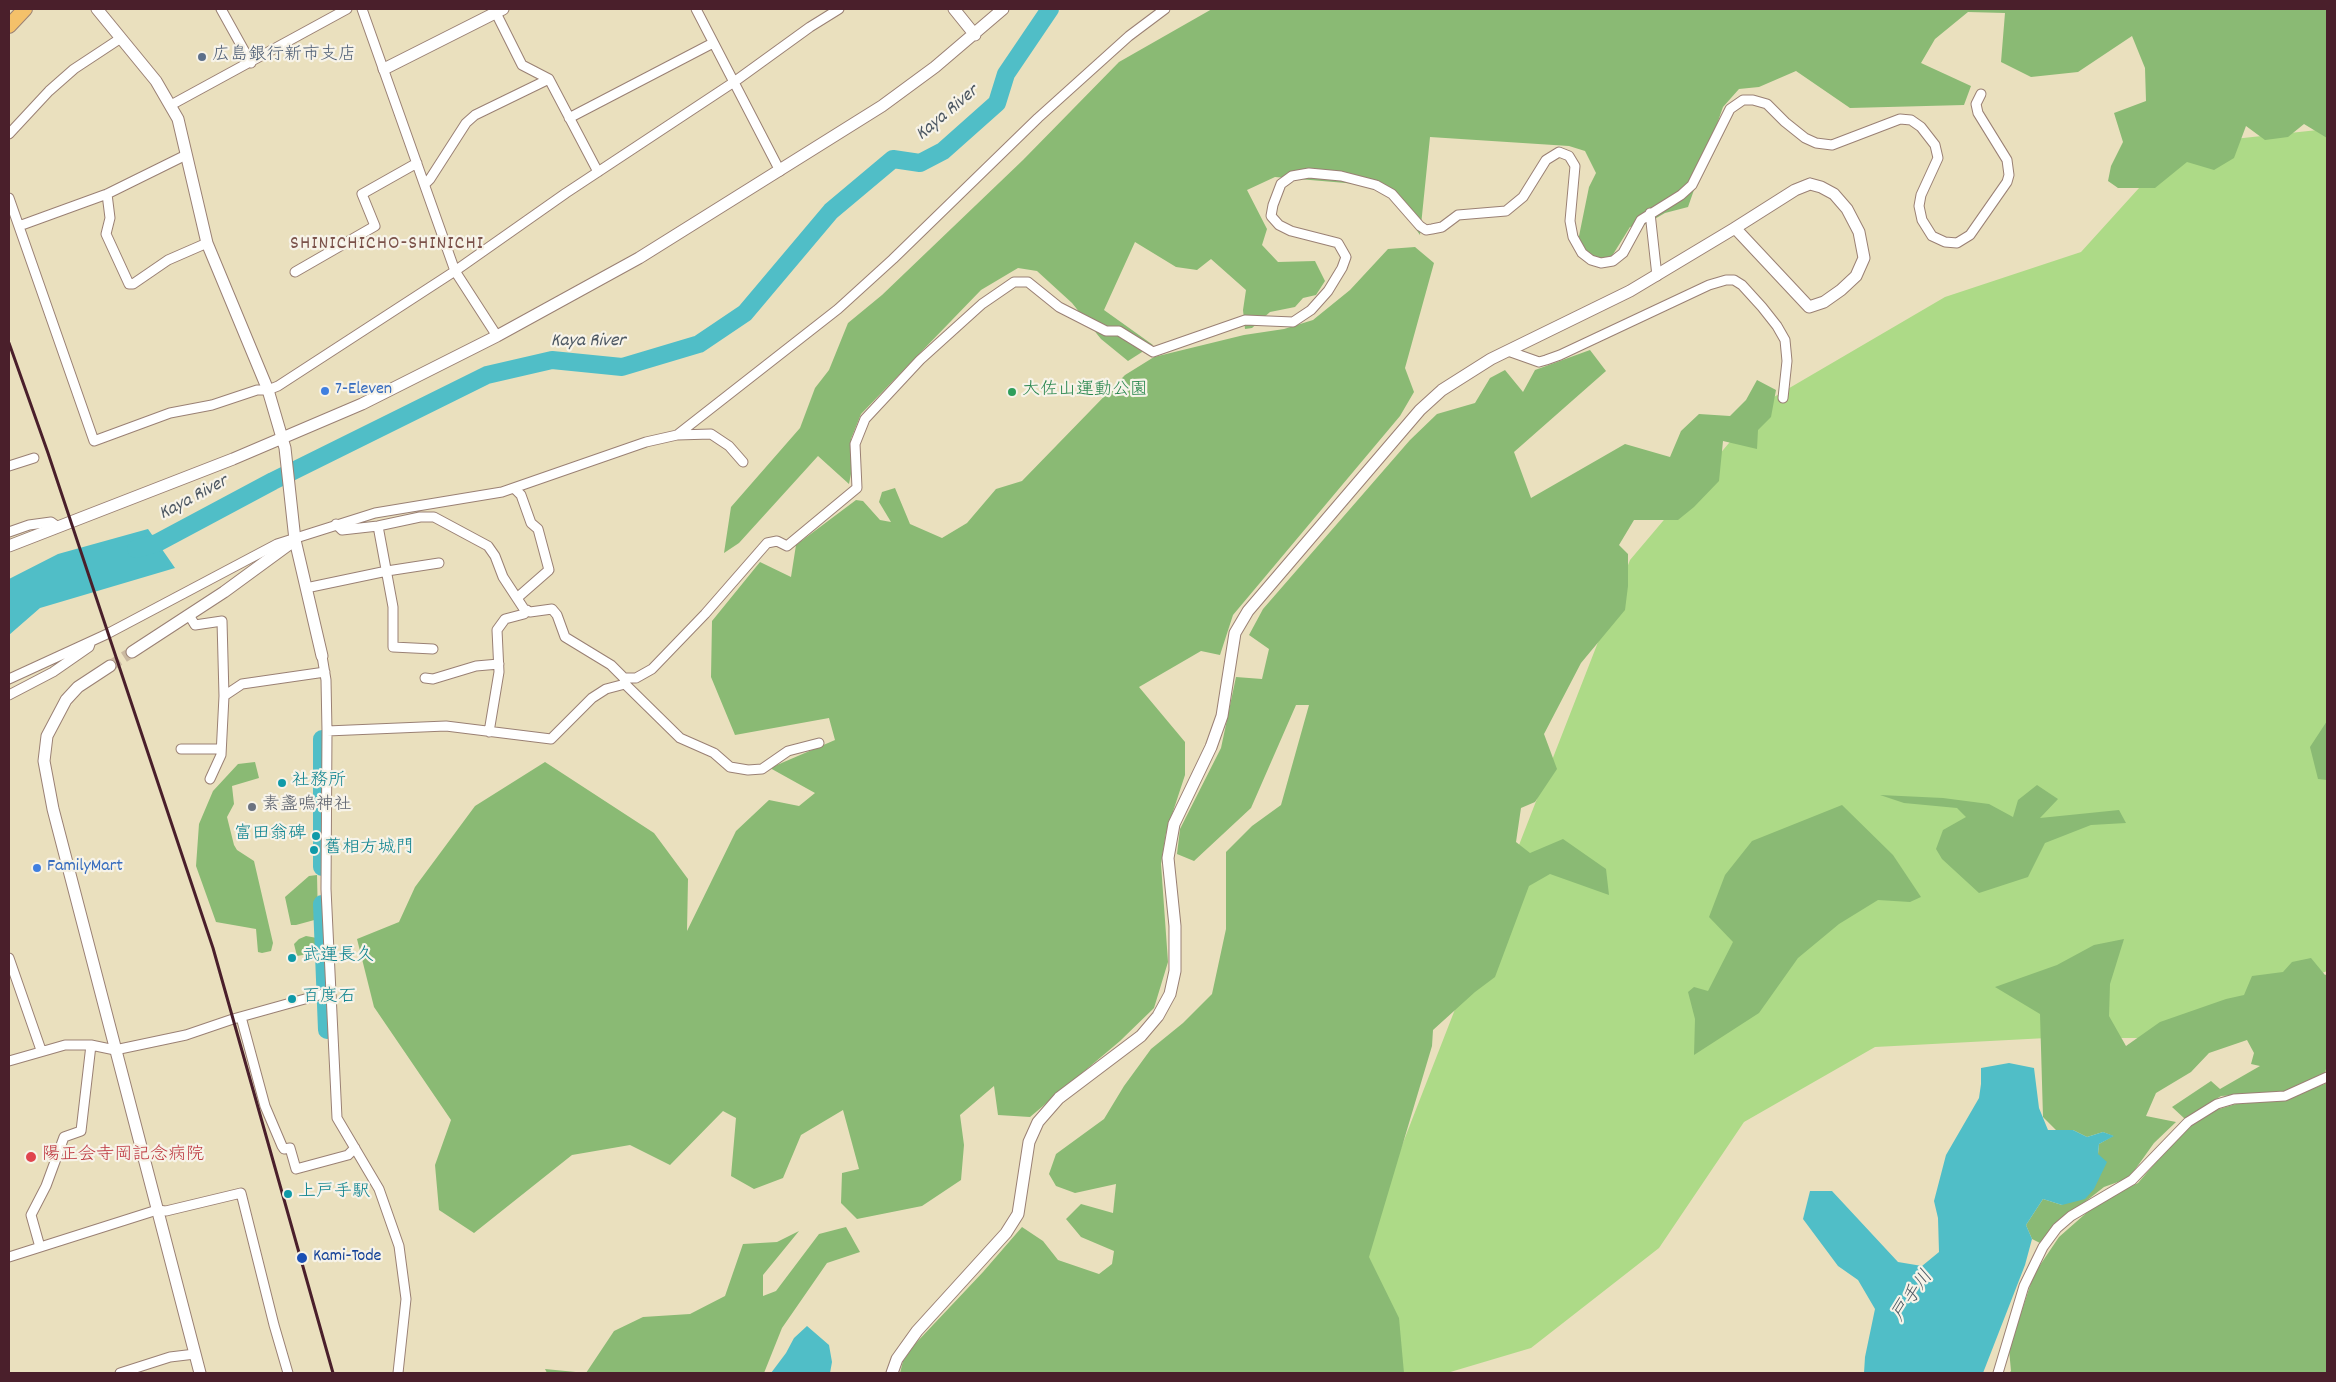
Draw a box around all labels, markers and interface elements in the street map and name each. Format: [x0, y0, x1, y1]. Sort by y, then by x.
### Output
place label: 広島銀行新市支店 [212, 46, 356, 68]
marker: 広島銀行新市支店 [196, 51, 208, 63]
water label: Kaya River [912, 81, 984, 147]
district label: SHINICHICHO-SHINICHI [288, 233, 486, 257]
water label: Kaya River [551, 331, 625, 353]
place label: 7-Eleven [335, 380, 392, 402]
place label: 大佐山運動公園 [1022, 381, 1148, 403]
marker: 7-Eleven [319, 385, 331, 397]
marker: 大佐山運動公園 [1006, 386, 1018, 398]
water label: Kaya River [156, 471, 232, 527]
place label: 社務所 [292, 772, 346, 794]
marker: 社務所 [276, 777, 288, 789]
place label: 素盞嗚神社 [262, 796, 352, 818]
marker: 素盞嗚神社 [246, 801, 258, 813]
place label: 富田翁碑 [234, 825, 306, 847]
marker: 富田翁碑 [310, 830, 322, 842]
place label: 舊相方城門 [324, 839, 414, 861]
marker: 舊相方城門 [308, 844, 320, 856]
place label: FamilyMart [47, 857, 123, 879]
marker: FamilyMart [31, 862, 43, 874]
place label: 武運長久 [302, 947, 374, 969]
marker: 武運長久 [286, 952, 298, 964]
place label: 百度石 [302, 988, 356, 1010]
marker: 百度石 [286, 993, 298, 1005]
place label: 陽正会寺岡記念病院 [42, 1146, 204, 1168]
marker: 陽正会寺岡記念病院 [24, 1150, 38, 1164]
place label: 上戸手駅 [298, 1183, 370, 1205]
marker: 上戸手駅 [282, 1188, 294, 1200]
place label: Kami-Tode [313, 1247, 382, 1269]
marker: Kami-Tode [295, 1251, 309, 1265]
water label: 戸手川 [1888, 1267, 1940, 1327]

